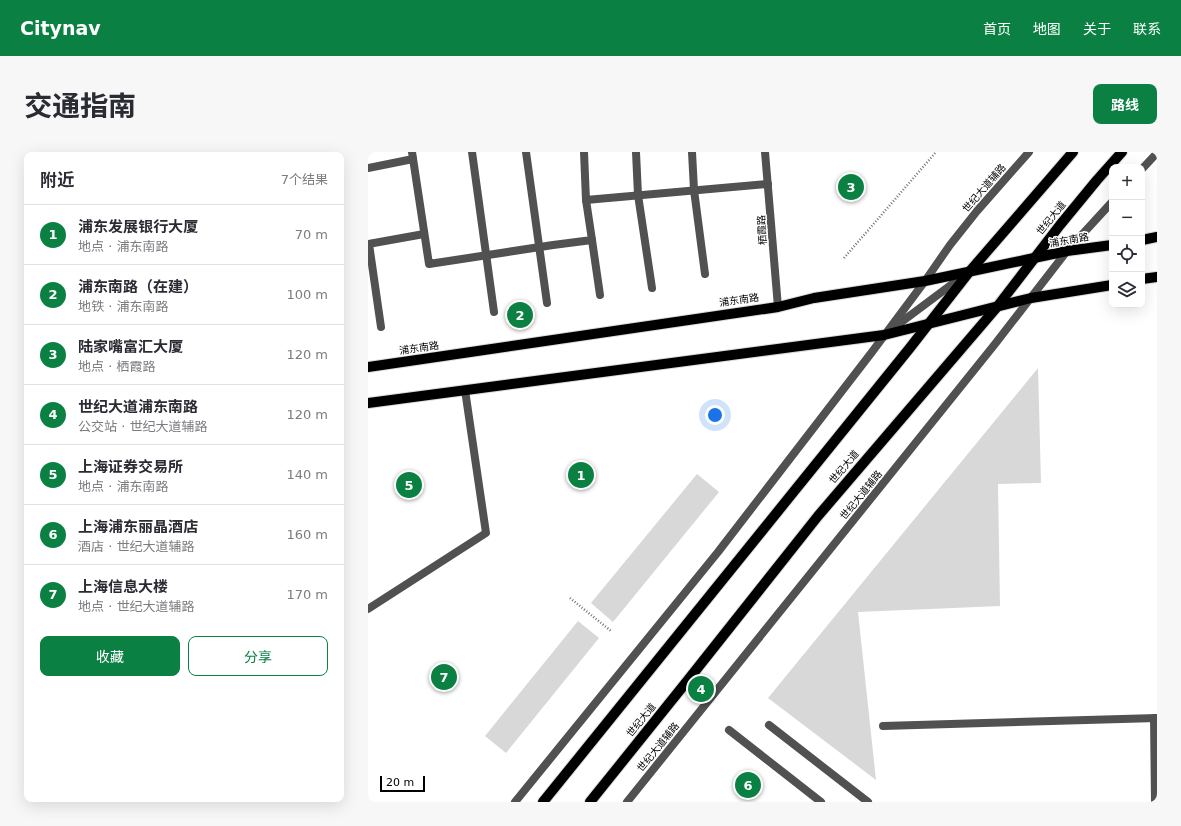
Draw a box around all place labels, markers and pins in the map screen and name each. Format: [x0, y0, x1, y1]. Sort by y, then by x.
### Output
pin: 3 [838, 172, 864, 202]
pin: 2 [507, 300, 533, 330]
pin: 1 [568, 460, 594, 490]
pin: 5 [396, 470, 422, 500]
pin: 7 [431, 662, 457, 692]
pin: 4 [688, 674, 714, 704]
pin: 6 [735, 770, 761, 800]

